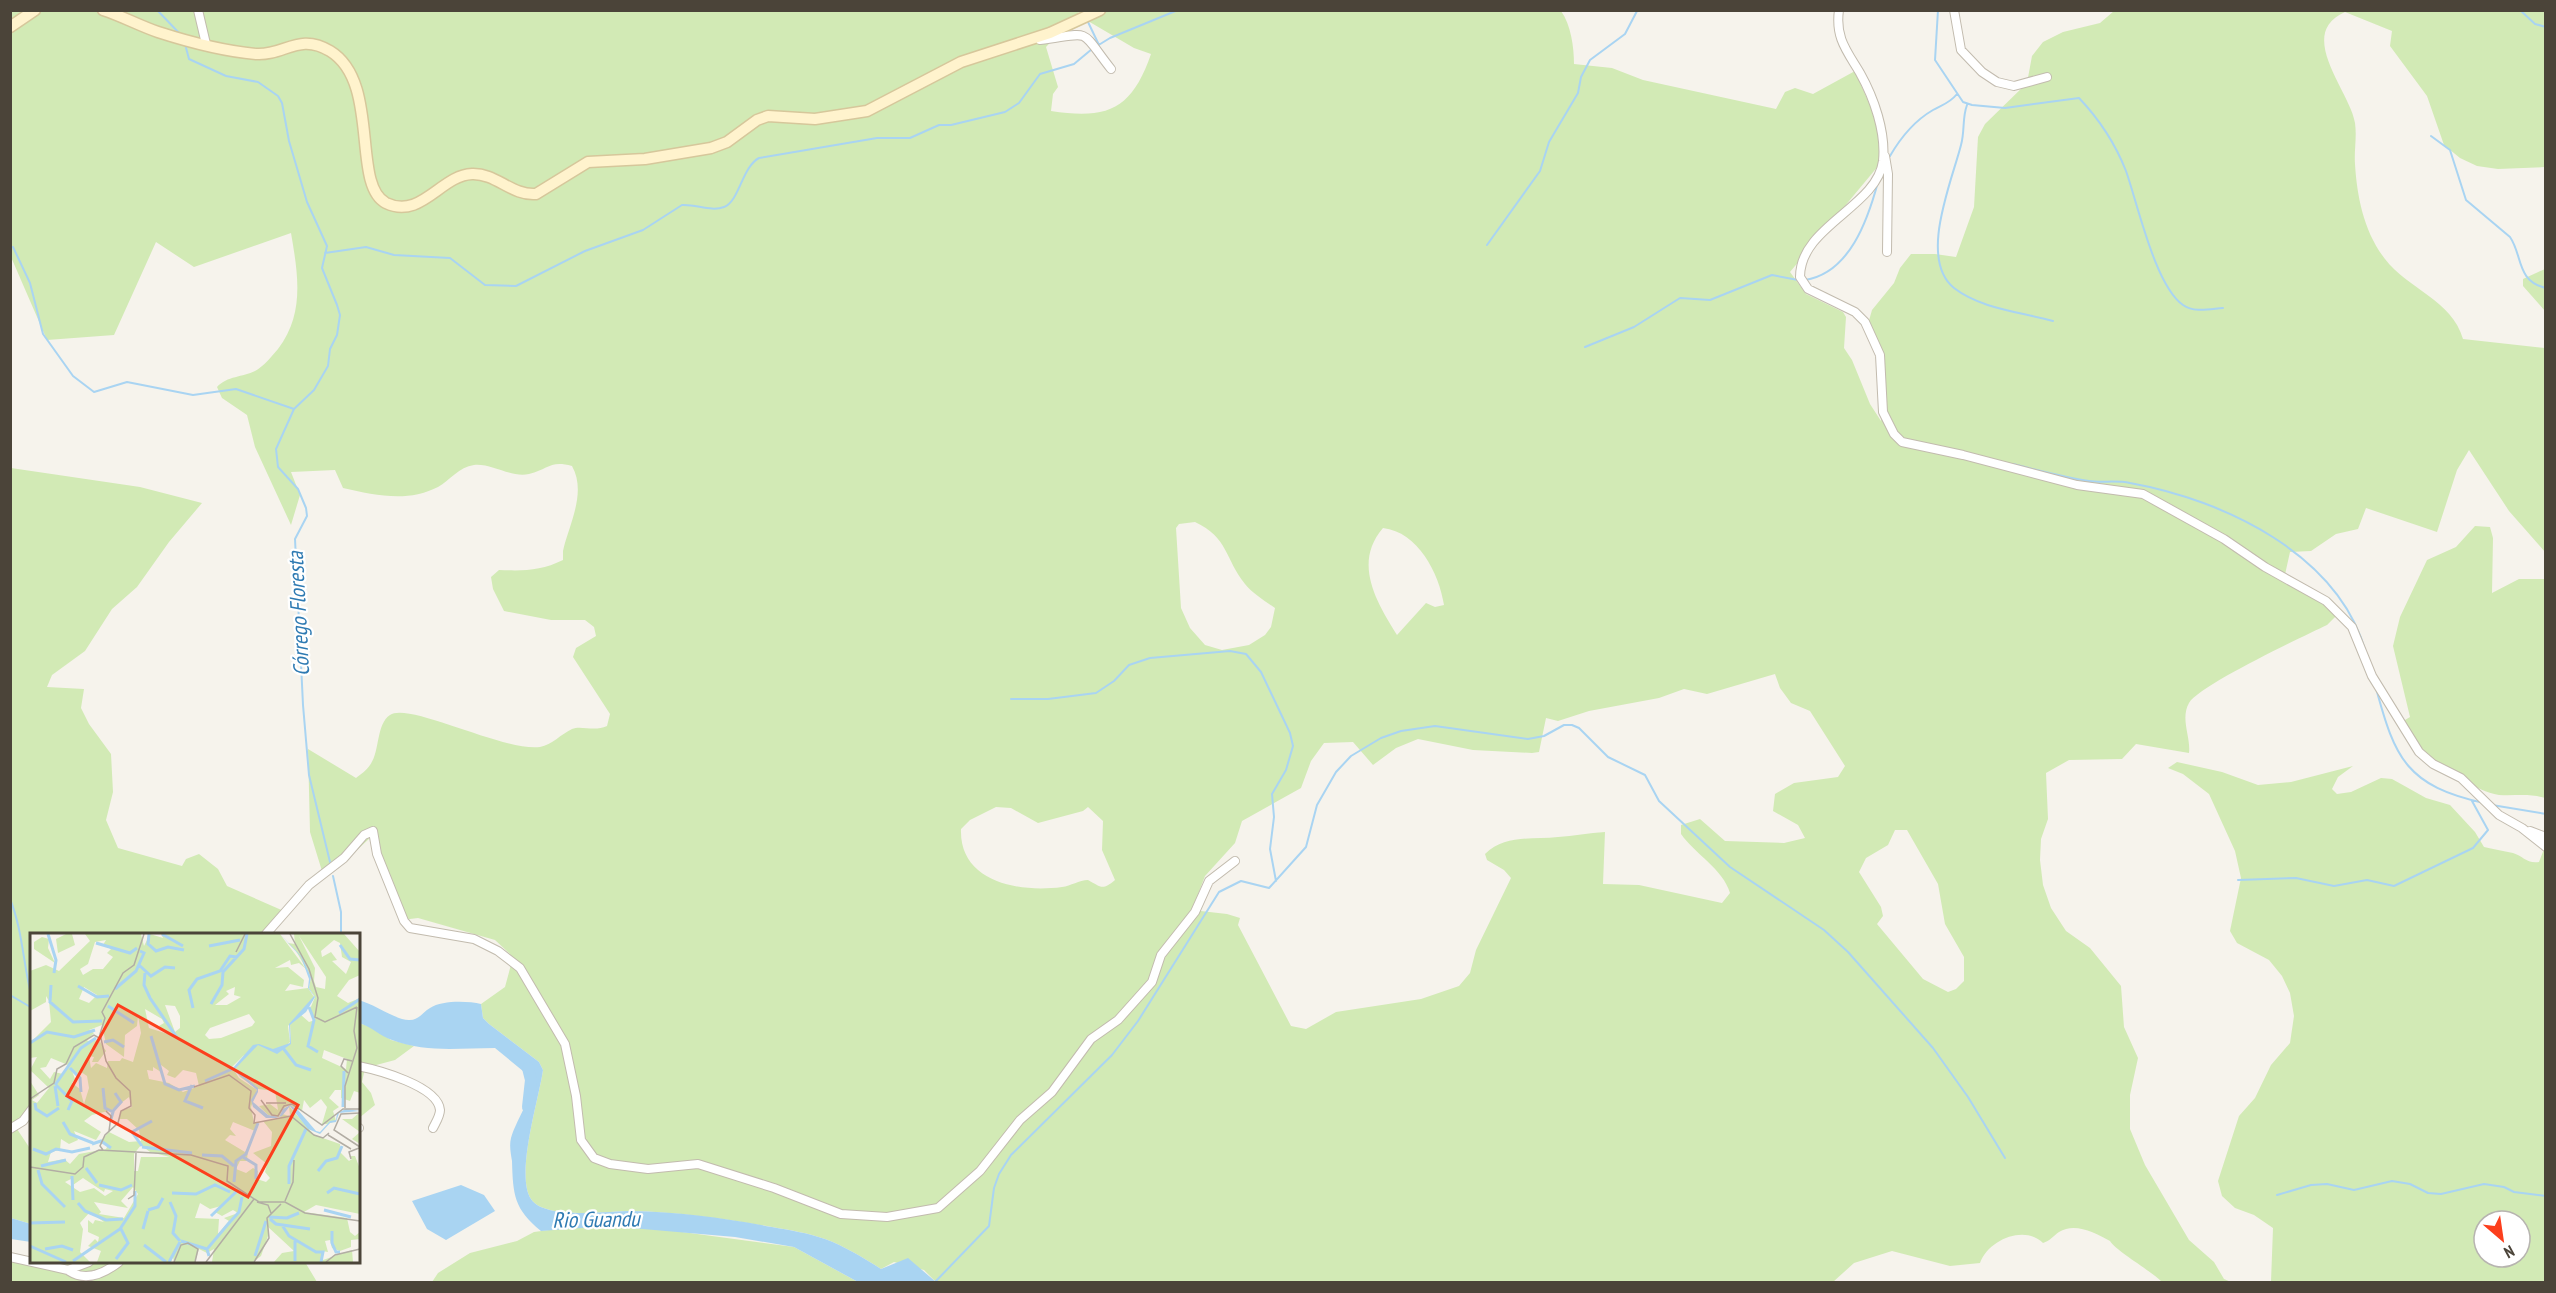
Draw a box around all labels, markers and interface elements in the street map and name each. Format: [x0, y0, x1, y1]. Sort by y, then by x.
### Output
water label: Córrego Floresta [281, 550, 315, 677]
inset map [30, 933, 360, 1263]
water label: Rio Guandu [552, 1204, 641, 1234]
north arrow [2472, 1209, 2532, 1269]
text: N [2501, 1241, 2518, 1263]

